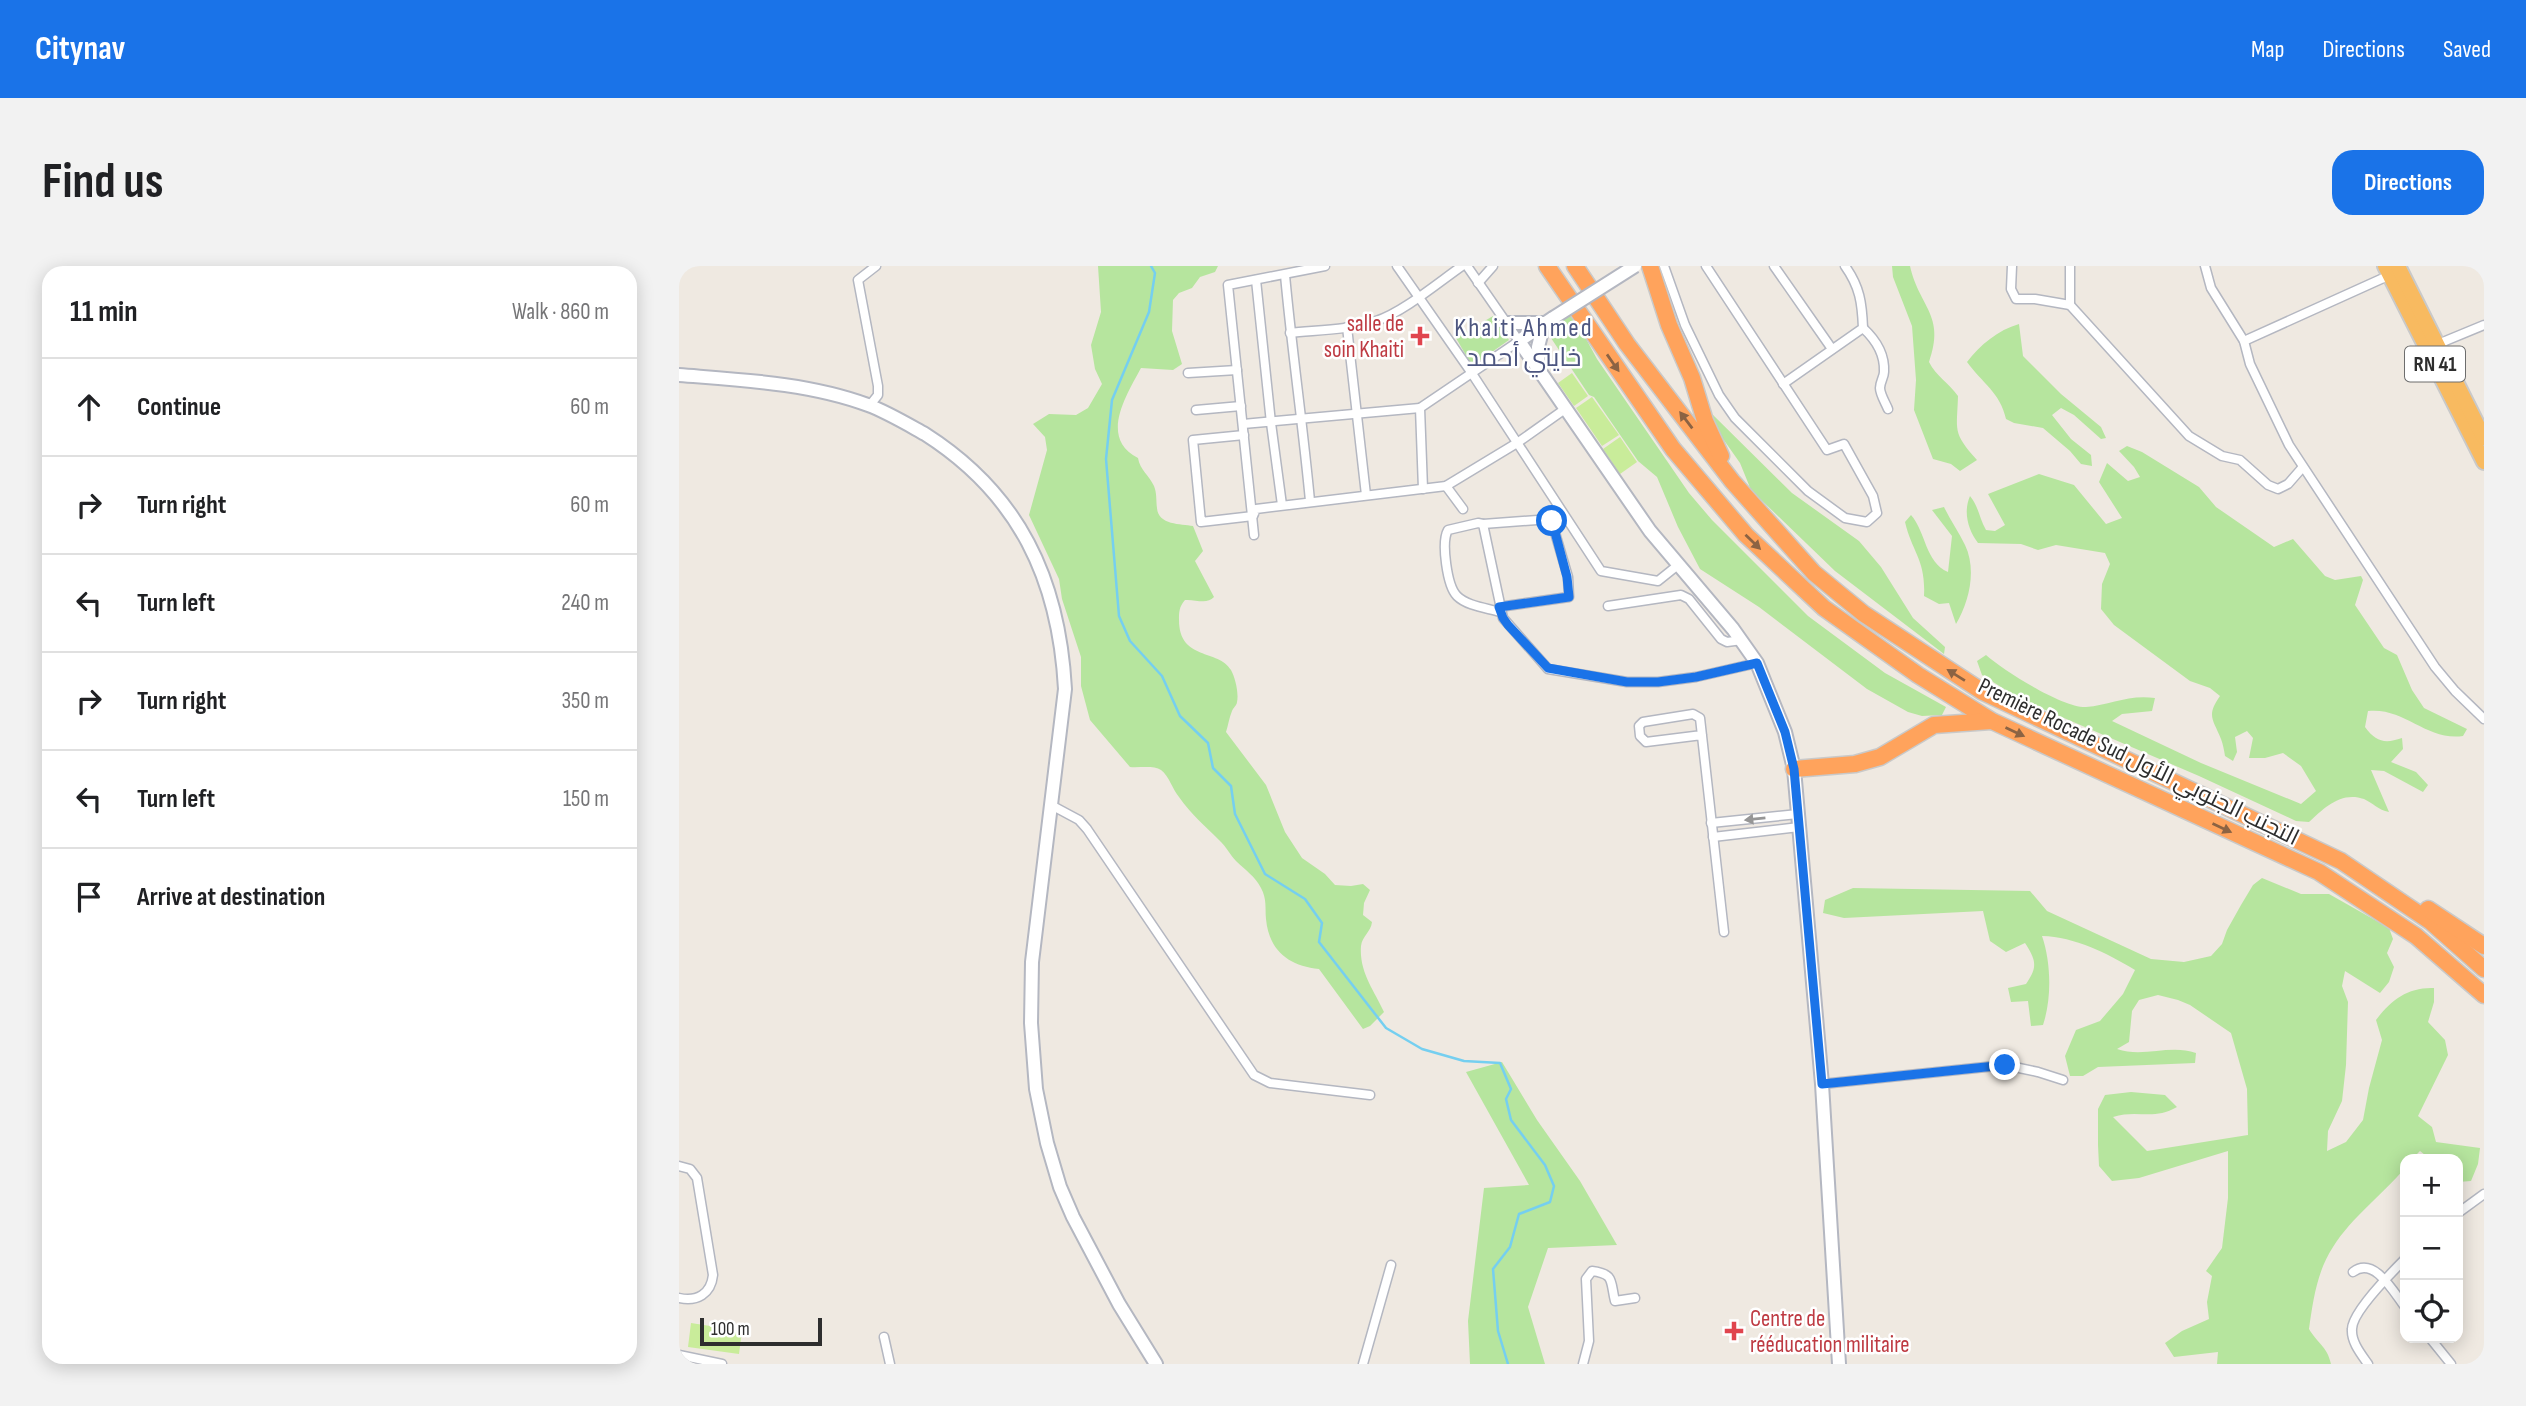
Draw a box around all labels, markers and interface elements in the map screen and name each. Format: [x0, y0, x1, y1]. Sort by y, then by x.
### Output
text: Citynav [35, 29, 125, 69]
text: Map [2251, 35, 2284, 64]
text: Directions [2322, 35, 2405, 64]
text: Saved [2443, 35, 2491, 64]
button: Directions [2332, 150, 2484, 215]
text: Find us [42, 153, 164, 212]
text: 11 min [70, 294, 138, 330]
text: Walk · 860 m [512, 298, 609, 326]
place label: salle de soin Khaiti [1324, 310, 1404, 364]
district label: Khaiti Ahmed خايتي أحمد [1454, 313, 1594, 378]
marker: salle de soin Khaiti [1410, 326, 1430, 346]
road number: RN 41 [2405, 346, 2465, 382]
one-way arrow [1606, 354, 1620, 372]
icon: ahead [70, 388, 108, 426]
text: Continue [137, 392, 221, 423]
text: 60 m [570, 393, 609, 421]
one-way arrow [1678, 412, 1693, 430]
icon: right [70, 486, 108, 524]
text: Turn right [137, 490, 226, 521]
text: 60 m [570, 491, 609, 519]
route start [1536, 505, 1567, 536]
one-way arrow [1744, 533, 1761, 549]
icon: left [70, 584, 108, 622]
text: Turn left [137, 588, 215, 619]
text: 240 m [561, 589, 609, 617]
one-way arrow [1947, 668, 1966, 681]
street label: Première Rocade Sud التجنب الجنوبي الأول [1972, 672, 2303, 855]
icon: right [70, 682, 108, 720]
text: Turn right [137, 686, 226, 717]
text: 350 m [561, 687, 609, 715]
one-way arrow [2005, 727, 2025, 738]
icon: left [70, 780, 108, 818]
text: Turn left [137, 784, 215, 815]
text: 150 m [563, 785, 609, 813]
one-way arrow [1743, 814, 1765, 825]
one-way arrow [2212, 822, 2232, 834]
icon: arrive [70, 878, 108, 916]
text: Arrive at destination [137, 882, 325, 913]
route end [1989, 1049, 2020, 1080]
map controls [2400, 1154, 2463, 1343]
button: + [2400, 1154, 2463, 1217]
button: − [2400, 1217, 2463, 1280]
button: locate [2400, 1280, 2463, 1343]
place label: Centre de rééducation militaire [1750, 1305, 1910, 1359]
scale bar [700, 1315, 823, 1347]
text: 100 m [711, 1318, 750, 1341]
marker: Centre de rééducation militaire [1724, 1321, 1744, 1341]

